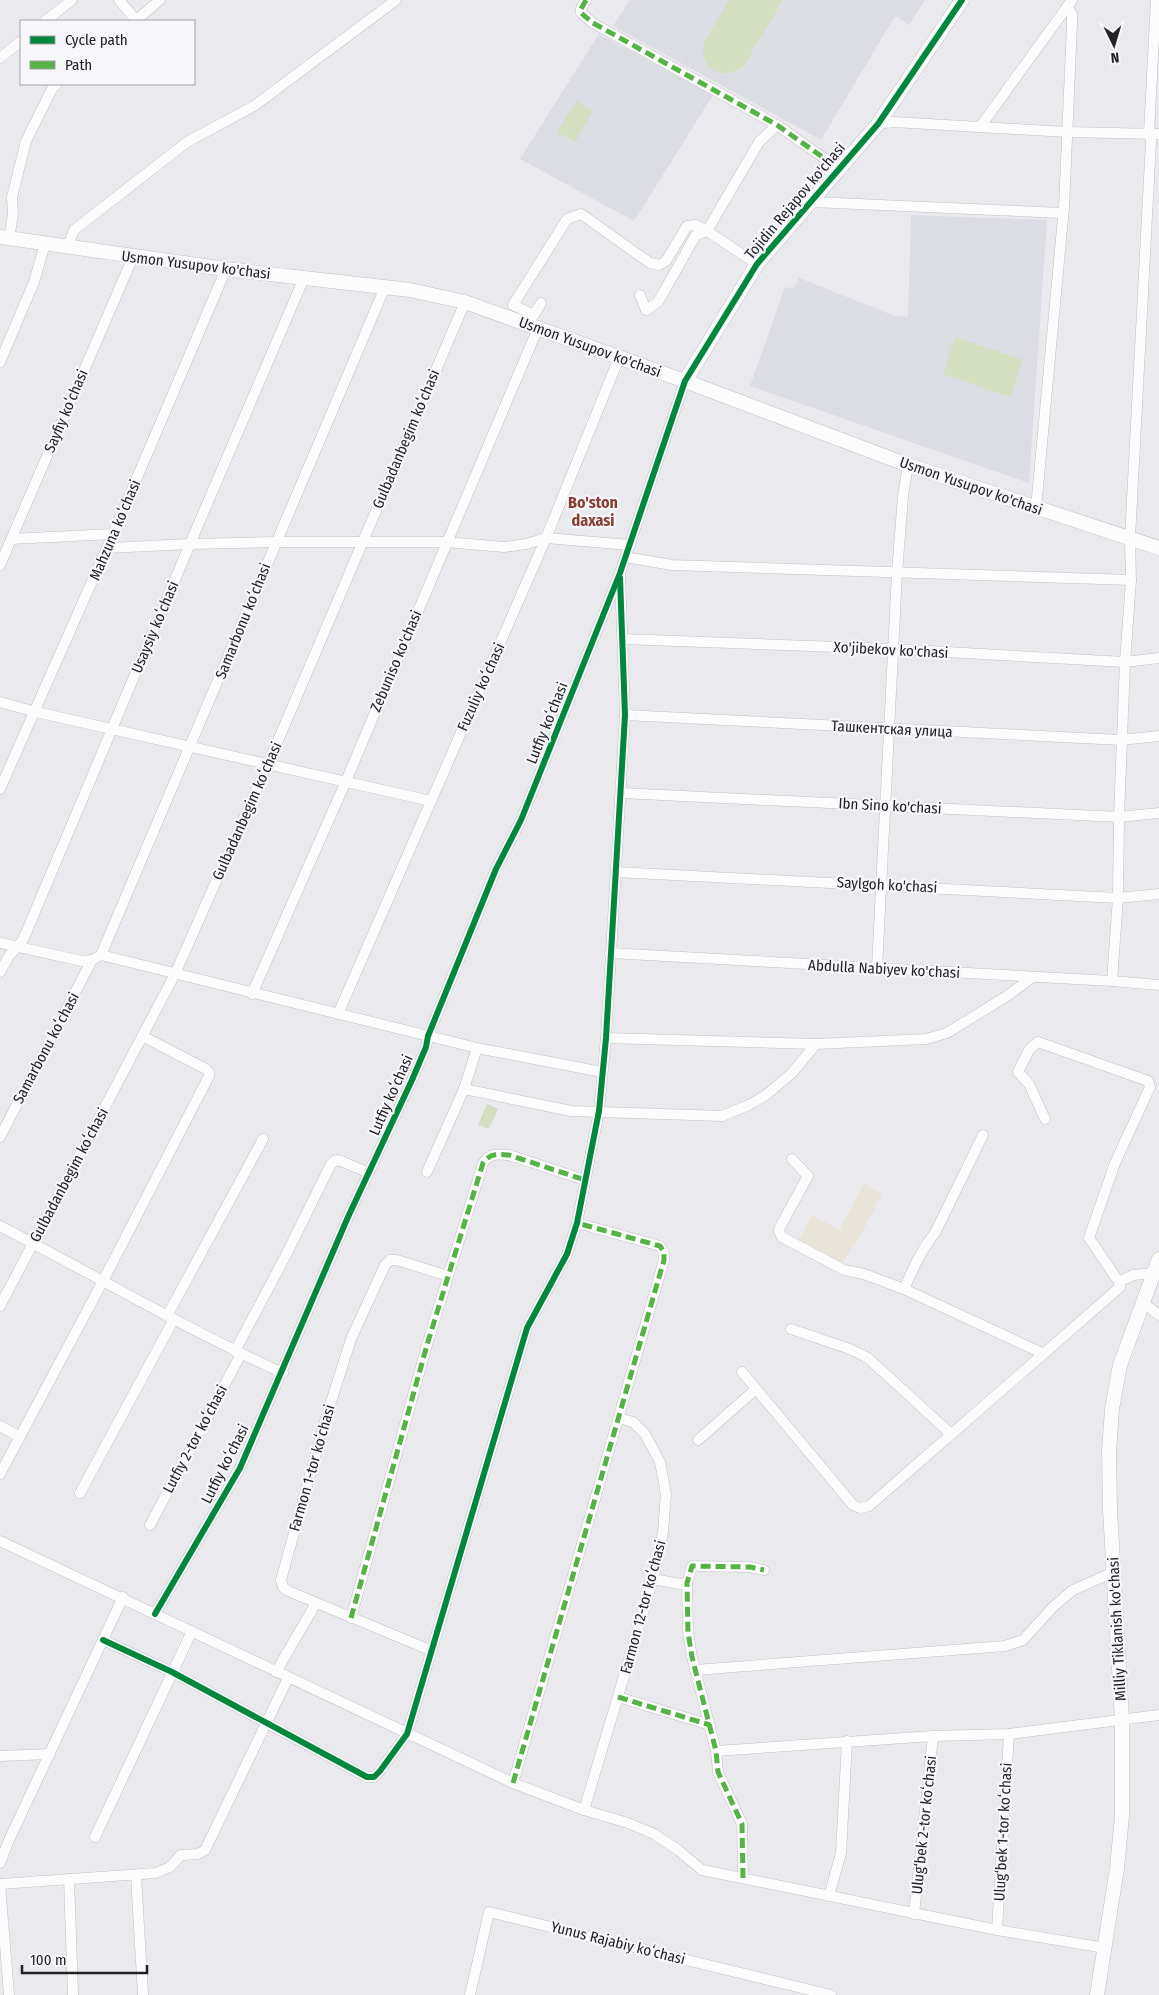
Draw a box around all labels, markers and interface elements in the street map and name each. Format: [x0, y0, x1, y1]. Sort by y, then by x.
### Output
legend [20, 20, 195, 85]
north arrow [1089, 20, 1139, 70]
text: Cycle path [65, 31, 128, 49]
text: N [1110, 49, 1120, 66]
text: Path [65, 56, 92, 74]
street label: Tojidin Rejapov ko'chasi [741, 139, 849, 263]
street label: Usmon Yusupov ko'chasi [120, 247, 272, 283]
street label: Usmon Yusupov ko'chasi [516, 313, 664, 381]
street label: Sayfiy koʻchasi [40, 367, 92, 455]
street label: Gulbadanbegim koʻchasi [369, 367, 443, 511]
street label: Usmon Yusupov ko'chasi [897, 453, 1045, 519]
street label: Mahzuna koʻchasi [86, 477, 144, 583]
district label: Bo'ston daxasi [568, 493, 618, 530]
street label: Samarbonu koʻchasi [212, 560, 274, 682]
street label: Usaysiy koʻchasi [127, 578, 183, 676]
street label: Zebuniso ko'chasi [366, 607, 426, 715]
street label: Xo'jibekov ko'chasi [833, 638, 949, 662]
street label: Fuzuliy koʻchasi [454, 640, 508, 734]
street label: Lutfiy koʻchasi [522, 680, 572, 766]
street label: Ташкентская улица [831, 717, 953, 741]
street label: Gulbadanbegim koʻchasi [208, 739, 286, 883]
street label: Ibn Sino ko'chasi [838, 794, 942, 818]
street label: Saylgoh ko'chasi [836, 873, 938, 897]
street label: Abdulla Nabiyev ko'chasi [808, 956, 960, 982]
street label: Samarbonu koʻchasi [9, 989, 83, 1107]
street label: Lutfiy koʻchasi [365, 1052, 417, 1138]
street label: Gulbadanbegim koʻchasi [26, 1105, 112, 1245]
street label: Lutfiy 2-tor koʻchasi [159, 1382, 231, 1496]
street label: Farmon 1-tor koʻchasi [285, 1403, 339, 1533]
street label: Lutfiy koʻchasi [197, 1421, 253, 1507]
street label: Farmon 12-tor koʻchasi [616, 1538, 670, 1676]
street label: Milliy Tiklanish ko'chasi [1104, 1557, 1130, 1701]
street label: Ulug‘bek 2-tor koʻchasi [908, 1755, 940, 1895]
street label: Ulug‘bek 1-tor koʻchasi [990, 1762, 1016, 1902]
street label: Yunus Rajabiy koʻchasi [549, 1918, 687, 1968]
scale bar [22, 1942, 148, 1974]
text: 100 m [30, 1951, 67, 1969]

